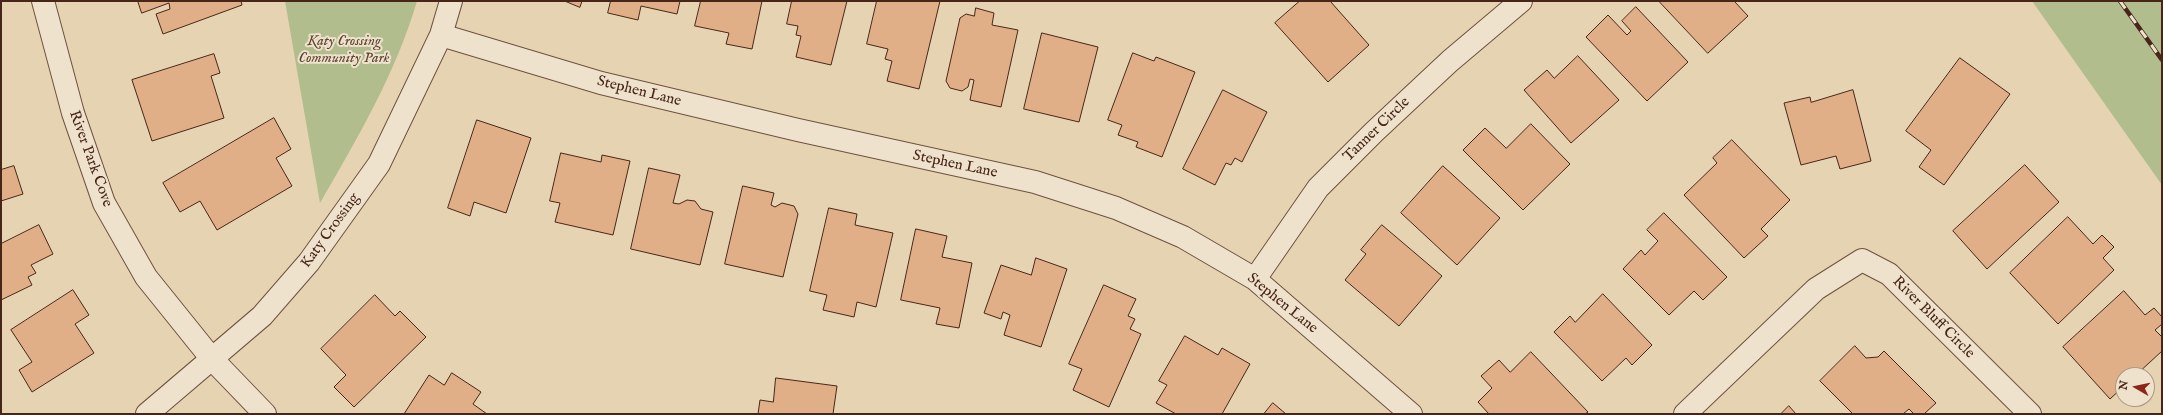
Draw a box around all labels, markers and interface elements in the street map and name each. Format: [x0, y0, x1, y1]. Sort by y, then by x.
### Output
park label: Katy Crossing Community Park [298, 33, 390, 68]
street label: Stephen Lane [595, 73, 683, 111]
street label: Tanner Circle [1340, 94, 1414, 166]
street label: River Park Cove [64, 108, 116, 210]
street label: Stephen Lane [911, 147, 999, 183]
street label: Katy Crossing [298, 190, 364, 272]
street label: Stephen Lane [1243, 270, 1321, 338]
street label: River Bluff Circle [1888, 273, 1978, 363]
north arrow [2115, 367, 2155, 407]
text: N [2116, 379, 2132, 391]

